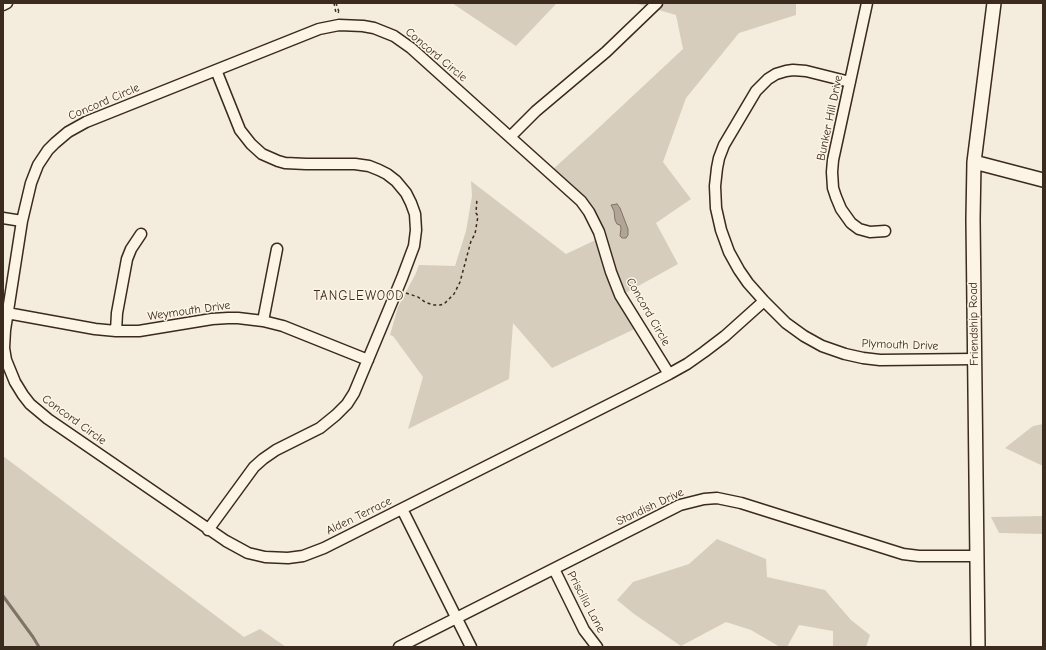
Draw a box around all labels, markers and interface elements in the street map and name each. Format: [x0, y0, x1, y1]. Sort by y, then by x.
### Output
street label: Concord Circle [402, 25, 470, 85]
street label: Bunker Hill Drive [814, 74, 846, 162]
street label: Concord Circle [66, 80, 142, 124]
street label: Concord Circle [623, 275, 673, 349]
street label: Friendship Road [966, 282, 982, 366]
district label: TANGLEWOOD [313, 288, 405, 304]
street label: Weymouth Drive [147, 298, 231, 324]
street label: Plymouth Drive [861, 336, 939, 354]
street label: Concord Circle [39, 392, 109, 448]
street label: Standish Drive [614, 485, 686, 529]
street label: Alden Terrace [324, 494, 394, 538]
street label: Priscilla Lane [564, 569, 608, 635]

